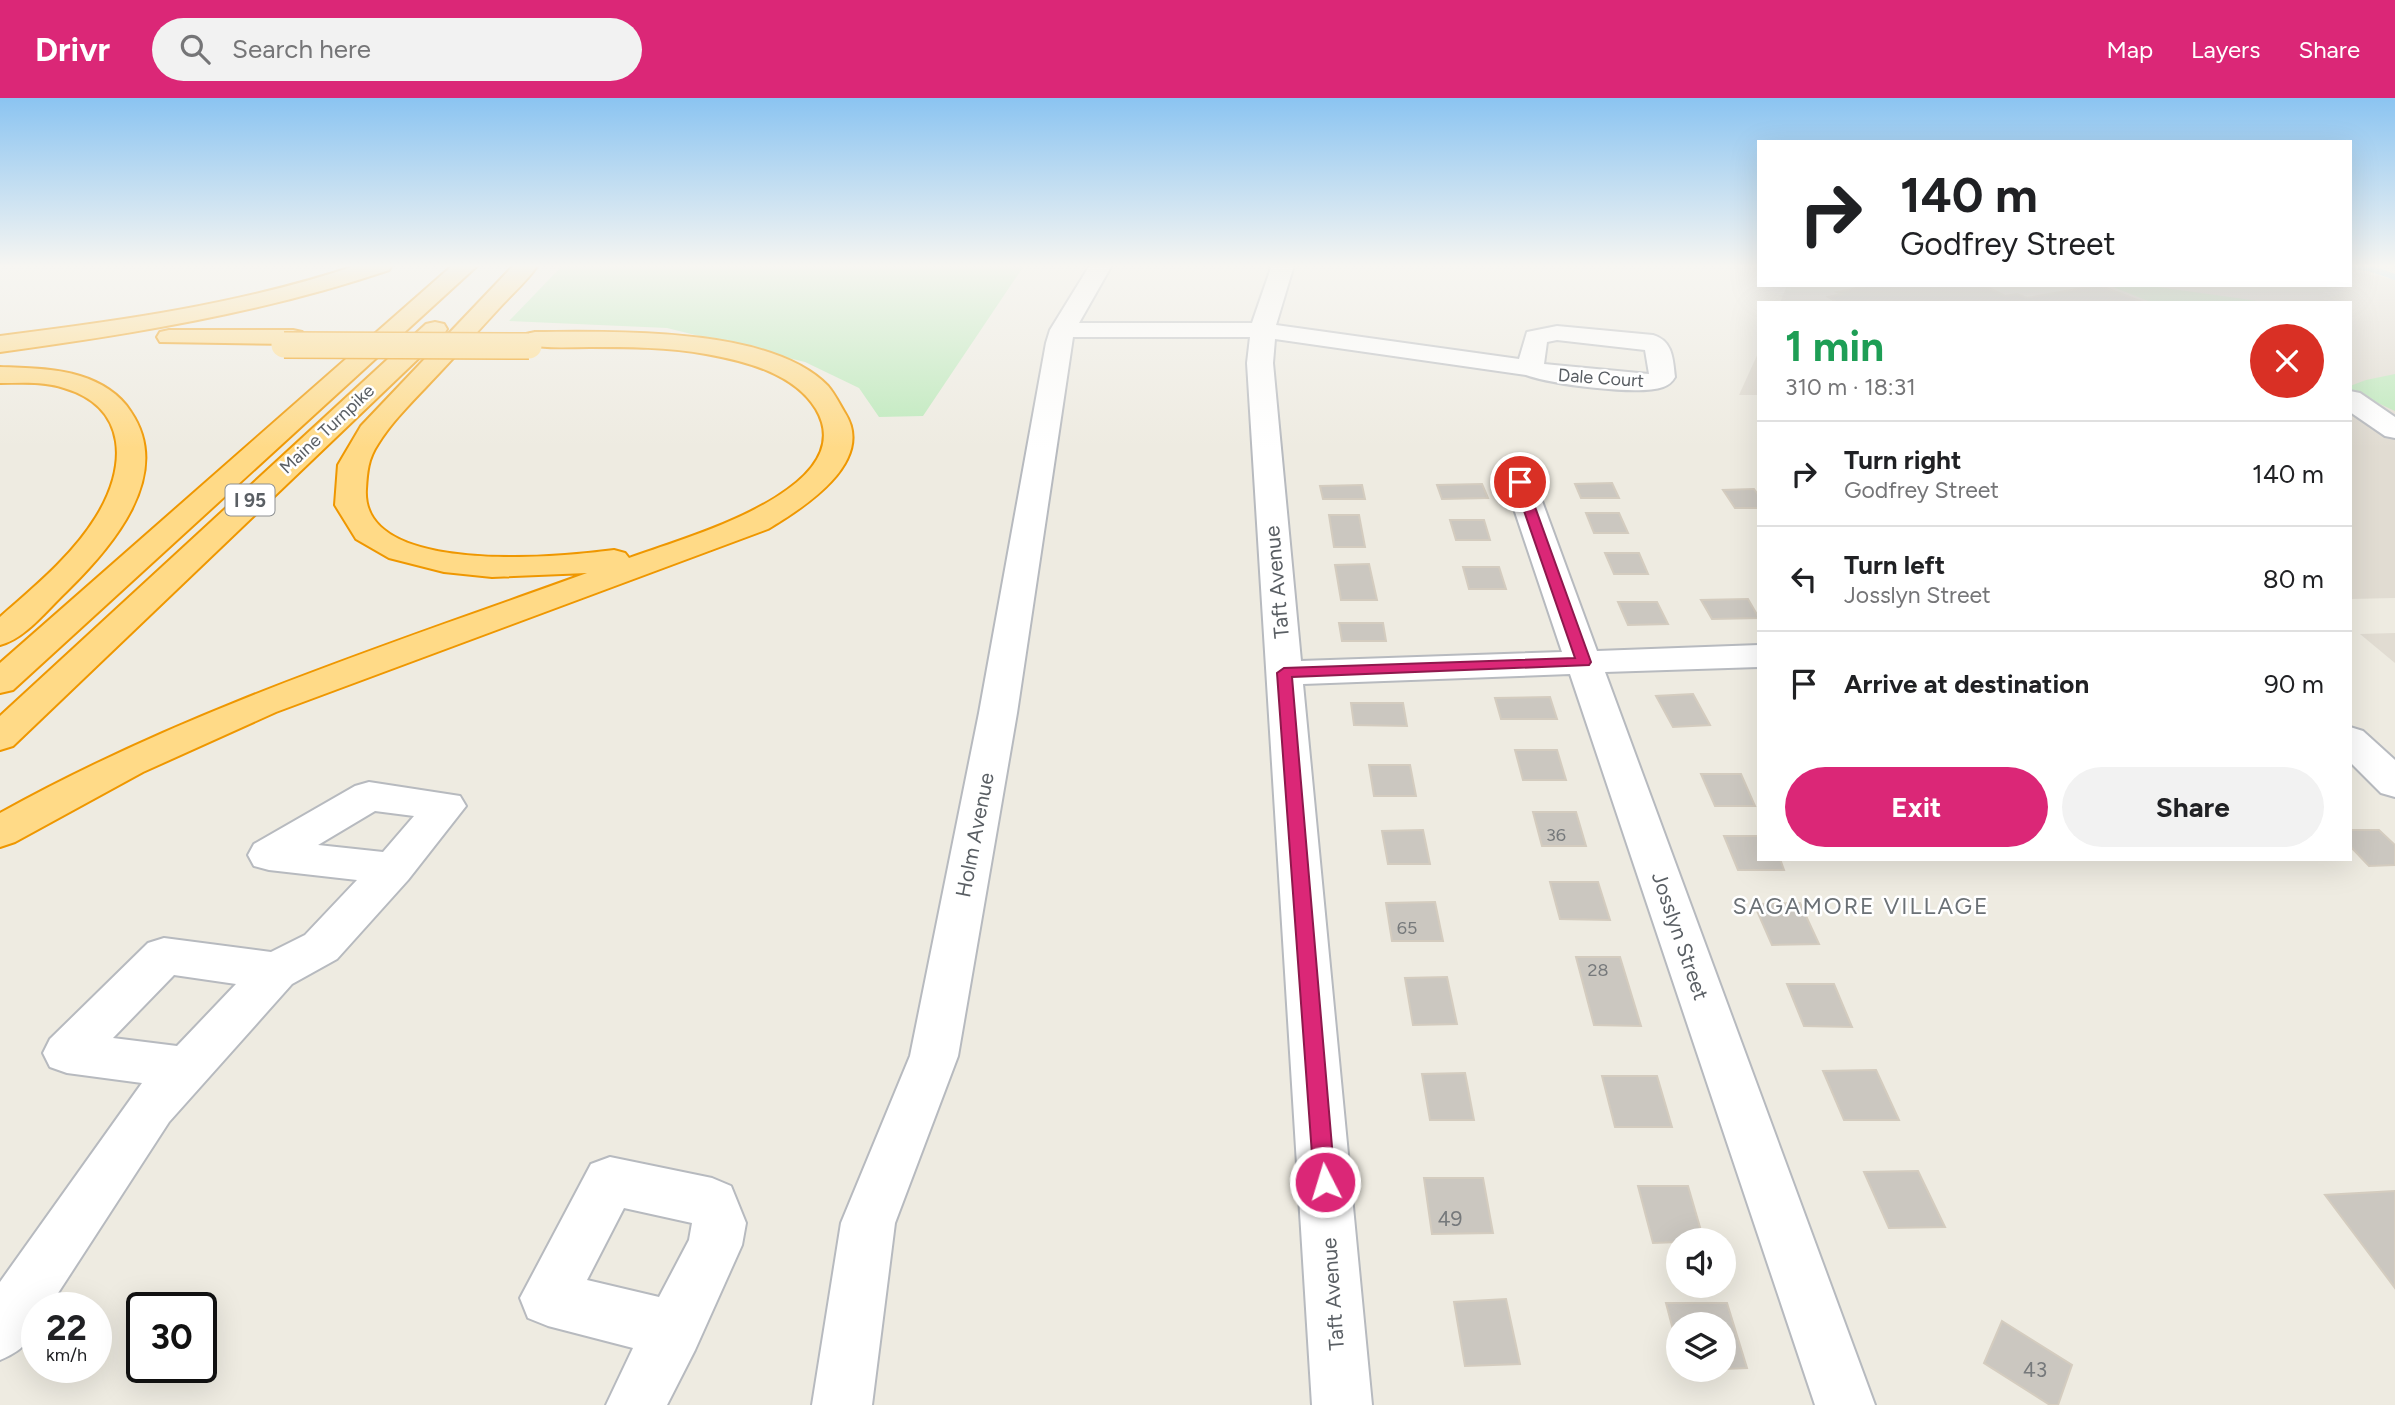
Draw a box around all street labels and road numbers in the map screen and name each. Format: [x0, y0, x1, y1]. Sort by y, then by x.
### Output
street label: Dale Court [1557, 364, 1645, 392]
street label: Maine Turnpike [275, 379, 379, 478]
road number: I 95 [226, 484, 274, 516]
street label: Taft Avenue [1259, 525, 1294, 639]
street label: Holm Avenue [950, 770, 999, 899]
street label: Josslyn Street [1647, 868, 1714, 1003]
street label: Taft Avenue [1316, 1237, 1349, 1351]

